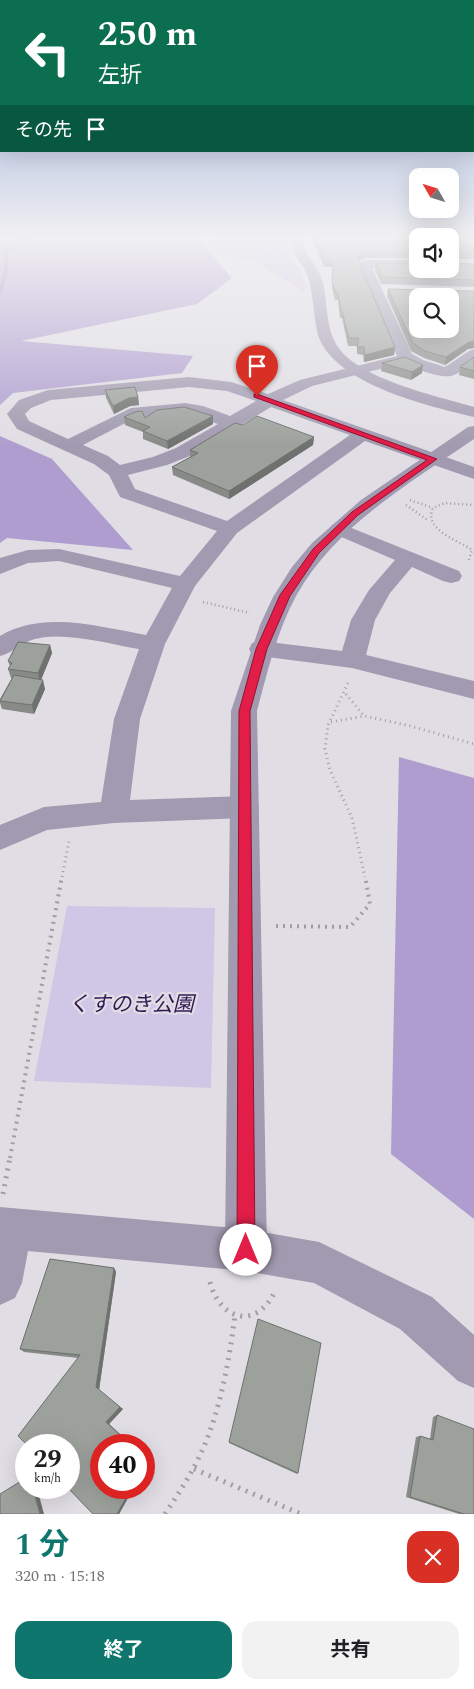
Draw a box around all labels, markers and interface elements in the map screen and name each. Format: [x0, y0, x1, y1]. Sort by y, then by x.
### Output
text: 250 m [98, 8, 197, 61]
icon: left [15, 20, 80, 85]
text: 左折 [98, 59, 142, 92]
icon: arrive [82, 115, 110, 143]
text: その先 [15, 116, 72, 145]
north arrow [409, 168, 459, 218]
map controls [409, 168, 459, 338]
button: sound [409, 228, 459, 278]
button: search [409, 288, 459, 338]
pin [236, 345, 278, 396]
icon: arrive [243, 352, 271, 380]
park label: くすのき公園 [68, 989, 197, 1021]
position arrow [219, 1223, 271, 1275]
speed limit sign: 40 [90, 1434, 155, 1499]
text: 29 [33, 1441, 62, 1479]
text: km/h [34, 1469, 61, 1488]
text: 1 分 [15, 1522, 69, 1568]
button: close [407, 1531, 459, 1583]
text: 320 m · 15:18 [15, 1564, 105, 1588]
button: 終了 [15, 1621, 232, 1679]
button: 共有 [242, 1621, 459, 1679]

